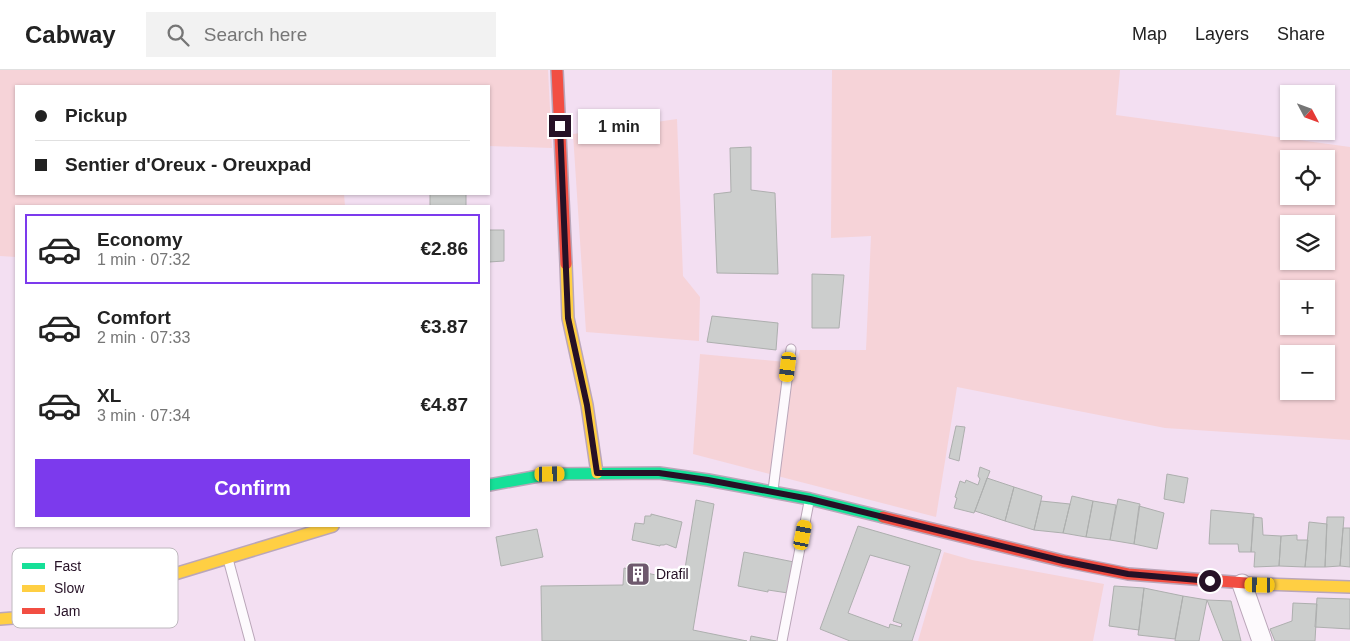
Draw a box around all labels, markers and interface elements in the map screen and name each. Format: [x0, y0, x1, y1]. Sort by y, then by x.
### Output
search box [146, 12, 496, 57]
text: Cabway [25, 21, 116, 48]
icon: search [164, 21, 192, 49]
text: Search here [204, 24, 307, 45]
text: Map [1132, 24, 1167, 44]
text: Layers [1195, 24, 1249, 44]
text: Share [1277, 24, 1325, 44]
north arrow [1280, 85, 1335, 140]
map controls [1280, 85, 1335, 400]
text: Pickup [65, 105, 127, 126]
callout: 1 min [578, 108, 660, 144]
route end [549, 115, 571, 137]
text: 1 min [598, 118, 640, 135]
button: locate [1280, 150, 1335, 205]
text: Sentier d'Oreux - Oreuxpad [65, 154, 311, 175]
button: layers [1280, 215, 1335, 270]
icon: car [37, 227, 82, 272]
text: Economy [97, 229, 183, 250]
text: €2.86 [420, 238, 468, 259]
text: 1 min · 07:32 [97, 251, 190, 268]
button: + [1280, 280, 1335, 335]
icon: car [37, 305, 82, 350]
text: Comfort [97, 307, 171, 328]
text: €3.87 [420, 316, 468, 337]
text: 2 min · 07:33 [97, 329, 190, 346]
button: − [1280, 345, 1335, 400]
car [778, 351, 797, 383]
icon: car [37, 383, 82, 428]
text: XL [97, 385, 121, 406]
text: €4.87 [420, 394, 468, 415]
text: 3 min · 07:34 [97, 407, 190, 424]
button: Confirm [35, 459, 470, 517]
car [534, 466, 565, 482]
car [792, 519, 813, 551]
legend [12, 548, 178, 628]
text: Fast [54, 558, 81, 574]
building icon: Drafil [625, 561, 651, 587]
place label: Drafil [656, 566, 689, 582]
route start [1199, 570, 1221, 592]
car [1244, 577, 1275, 593]
text: Slow [54, 580, 85, 596]
text: Jam [54, 603, 80, 619]

